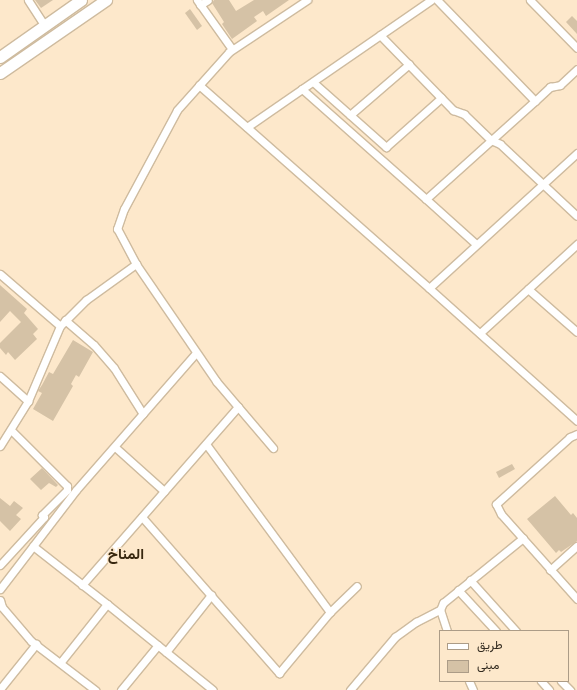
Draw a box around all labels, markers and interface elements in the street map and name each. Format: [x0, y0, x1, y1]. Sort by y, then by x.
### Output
district label: المناخ [108, 546, 144, 564]
legend [439, 630, 569, 682]
text: طريق [477, 638, 502, 652]
text: مبنى [477, 658, 499, 672]

